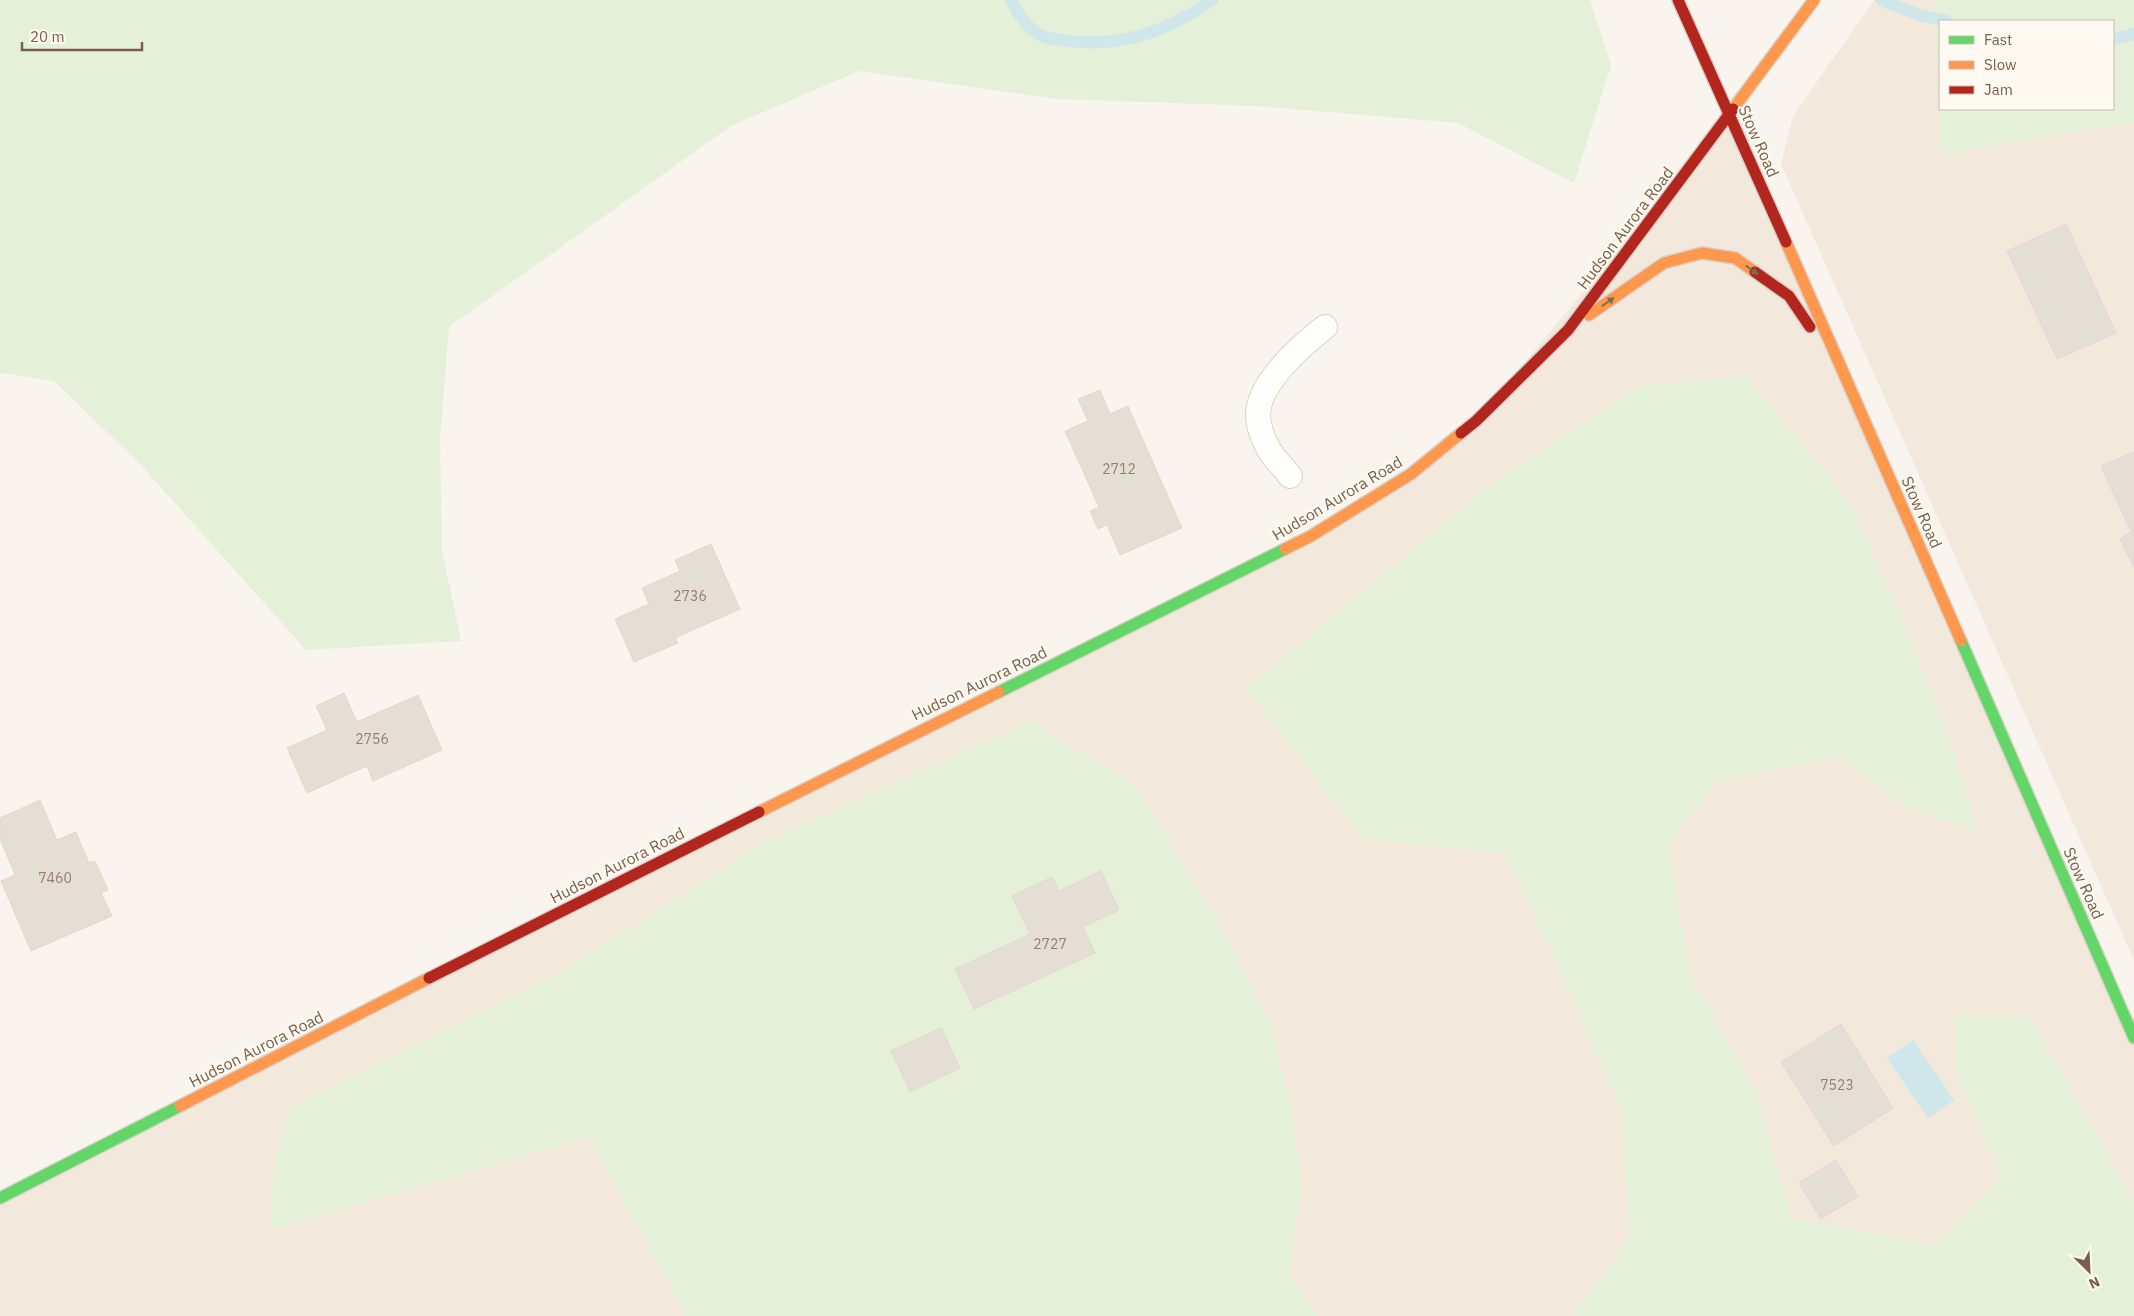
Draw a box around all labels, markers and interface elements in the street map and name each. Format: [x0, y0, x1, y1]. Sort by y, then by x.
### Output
scale bar [22, 20, 142, 52]
legend [1939, 20, 2114, 110]
text: 20 m [30, 27, 65, 46]
text: Fast [1984, 30, 2012, 49]
text: Slow [1984, 55, 2017, 74]
text: Jam [1984, 80, 2013, 99]
street label: Stow Road [1734, 102, 1784, 180]
street label: Hudson Aurora Road [1572, 163, 1678, 293]
one-way arrow [1745, 265, 1759, 275]
one-way arrow [1601, 297, 1615, 307]
street label: Hudson Aurora Road [1268, 451, 1406, 545]
house number: 2712 [1102, 460, 1136, 478]
street label: Stow Road [1897, 473, 1947, 551]
house number: 2736 [673, 587, 707, 605]
street label: Hudson Aurora Road [908, 642, 1050, 724]
house number: 2756 [355, 730, 389, 748]
street label: Hudson Aurora Road [546, 822, 688, 908]
street label: Stow Road [2059, 844, 2109, 922]
house number: 7460 [38, 869, 72, 887]
house number: 2727 [1033, 935, 1067, 953]
street label: Hudson Aurora Road [185, 1006, 327, 1092]
house number: 7523 [1820, 1076, 1854, 1094]
north arrow [2064, 1246, 2114, 1296]
text: N [2086, 1273, 2103, 1293]

